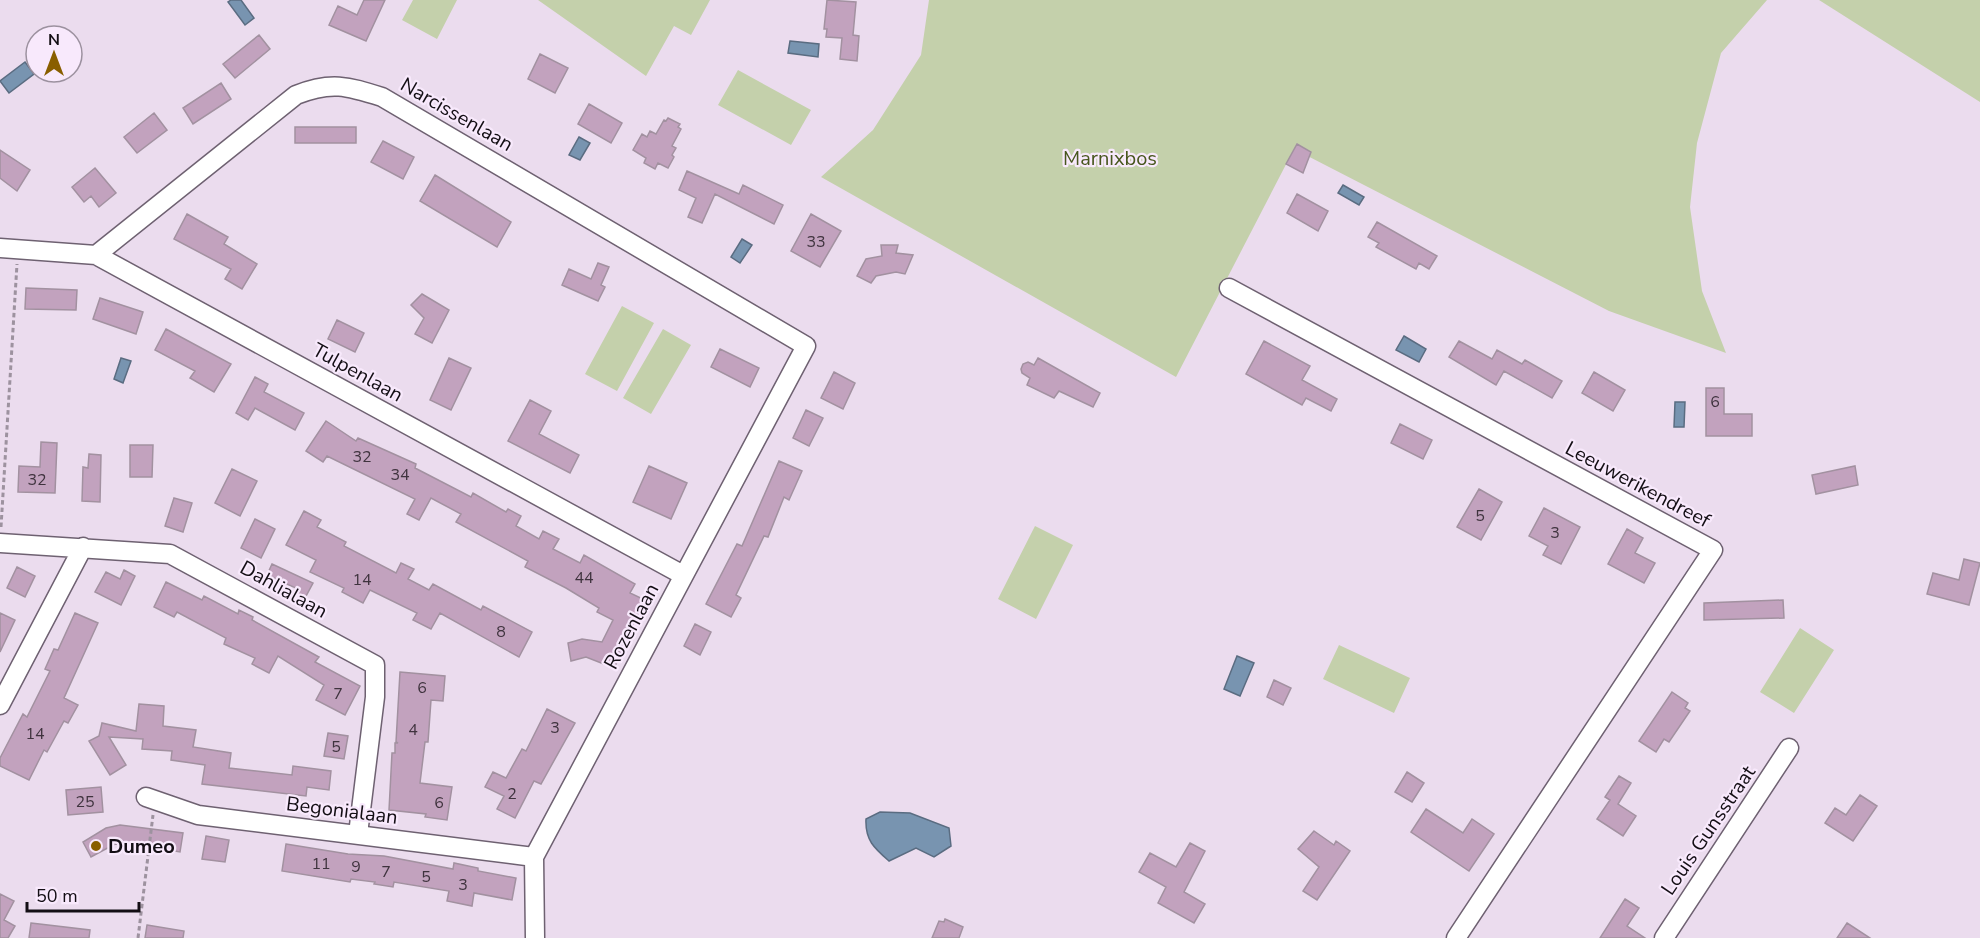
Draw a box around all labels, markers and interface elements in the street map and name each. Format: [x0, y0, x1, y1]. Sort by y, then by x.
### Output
north arrow [24, 24, 84, 84]
text: N [48, 29, 60, 51]
street label: Narcissenlaan [395, 71, 518, 158]
park label: Marnixbos [1063, 145, 1157, 172]
house number: 33 [806, 231, 826, 253]
street label: Tulpenlaan [308, 336, 408, 408]
house number: 6 [1710, 391, 1720, 413]
street label: Leeuwerikendreef [1560, 435, 1715, 534]
house number: 32 [352, 446, 372, 468]
house number: 34 [390, 464, 410, 486]
house number: 32 [27, 469, 47, 491]
house number: 5 [1475, 505, 1485, 527]
house number: 3 [1550, 522, 1560, 544]
street label: Dahlialaan [235, 554, 332, 625]
house number: 44 [574, 567, 594, 589]
house number: 14 [352, 569, 372, 591]
street label: Rozenlaan [598, 579, 665, 674]
house number: 8 [496, 621, 506, 643]
house number: 6 [417, 677, 427, 699]
house number: 7 [333, 683, 343, 705]
house number: 3 [550, 717, 560, 739]
house number: 4 [408, 719, 418, 741]
house number: 14 [25, 723, 45, 745]
house number: 5 [331, 736, 341, 758]
street label: Louis Gunsstraat [1655, 759, 1762, 900]
house number: 2 [507, 783, 517, 805]
street label: Begonialaan [285, 790, 399, 831]
house number: 25 [75, 791, 95, 813]
house number: 6 [434, 792, 444, 814]
place label: Dumeo [108, 833, 175, 860]
marker: Dumeo [89, 839, 103, 853]
house number: 11 [311, 853, 331, 875]
house number: 9 [351, 856, 361, 878]
house number: 7 [381, 861, 391, 883]
house number: 5 [421, 866, 431, 888]
house number: 3 [458, 874, 468, 896]
scale bar [27, 875, 140, 913]
text: 50 m [36, 884, 78, 908]

